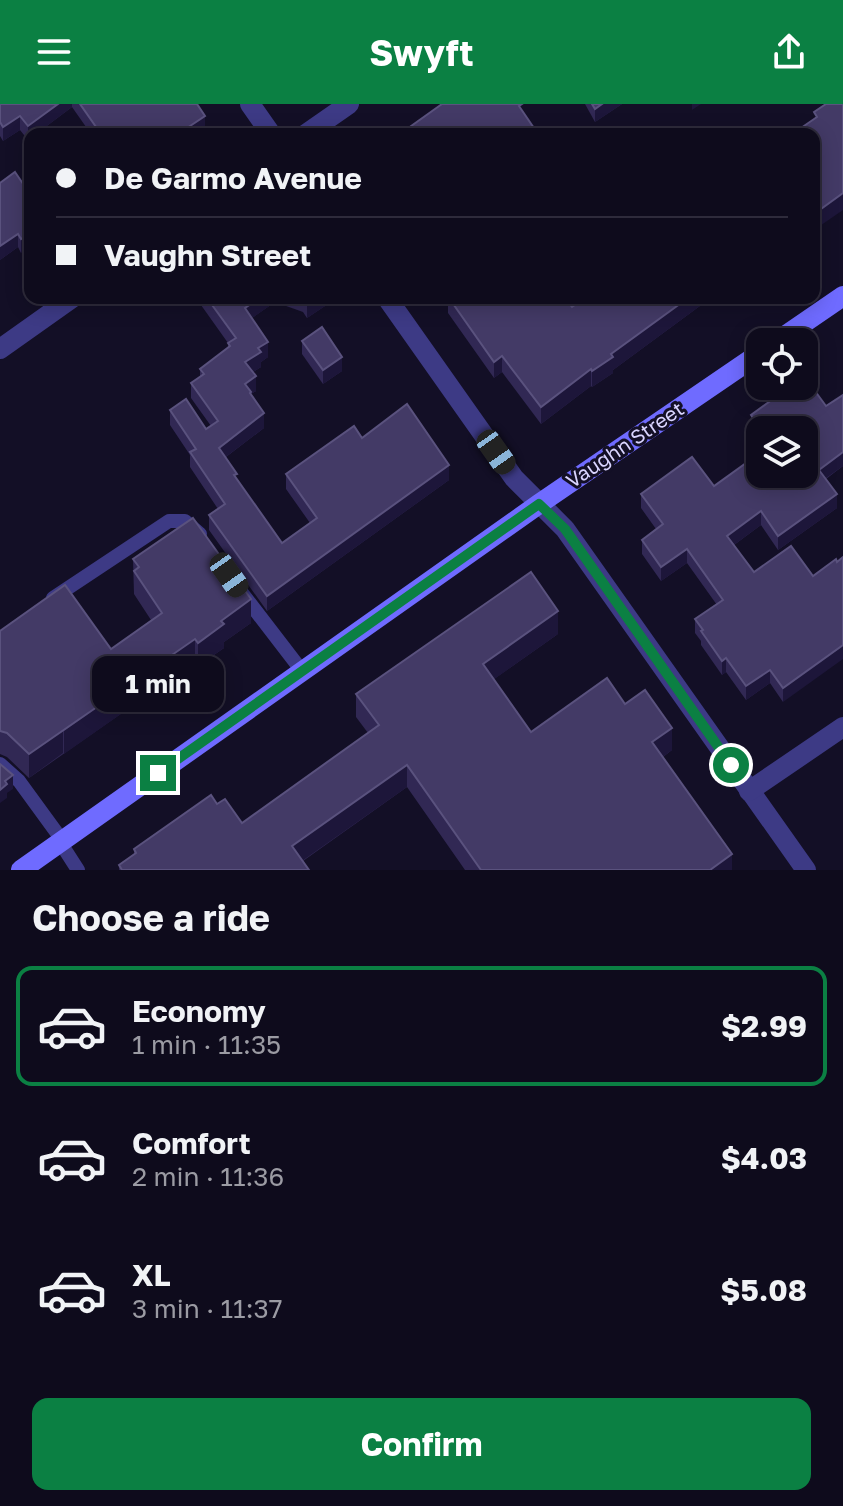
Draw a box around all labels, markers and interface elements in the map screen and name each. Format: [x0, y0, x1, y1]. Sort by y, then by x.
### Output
icon: menu [32, 30, 76, 74]
icon: share [767, 30, 811, 74]
text: Swyft [369, 31, 474, 74]
text: De Garmo Avenue [104, 160, 362, 196]
text: Vaughn Street [104, 237, 311, 273]
map controls [746, 328, 818, 488]
button: locate [746, 328, 818, 400]
street label: Vaughn Street [561, 396, 688, 492]
button: layers [746, 416, 818, 488]
car [472, 425, 520, 479]
car [205, 548, 253, 602]
callout: 1 min [92, 657, 224, 713]
text: 1 min [125, 668, 191, 699]
route start [713, 747, 749, 783]
route end [140, 755, 176, 791]
text: Choose a ride [32, 896, 270, 939]
icon: car [36, 990, 108, 1062]
text: Economy [132, 993, 266, 1029]
text: $2.99 [721, 1008, 807, 1044]
text: 1 min · 11:35 [132, 1029, 281, 1060]
icon: car [36, 1122, 108, 1194]
text: Comfort [132, 1125, 251, 1161]
text: $4.03 [721, 1140, 807, 1176]
text: 2 min · 11:36 [132, 1161, 284, 1192]
icon: car [36, 1254, 108, 1326]
text: XL [132, 1257, 171, 1293]
text: $5.08 [720, 1272, 807, 1308]
text: 3 min · 11:37 [132, 1293, 283, 1324]
button: Confirm [32, 1398, 811, 1490]

